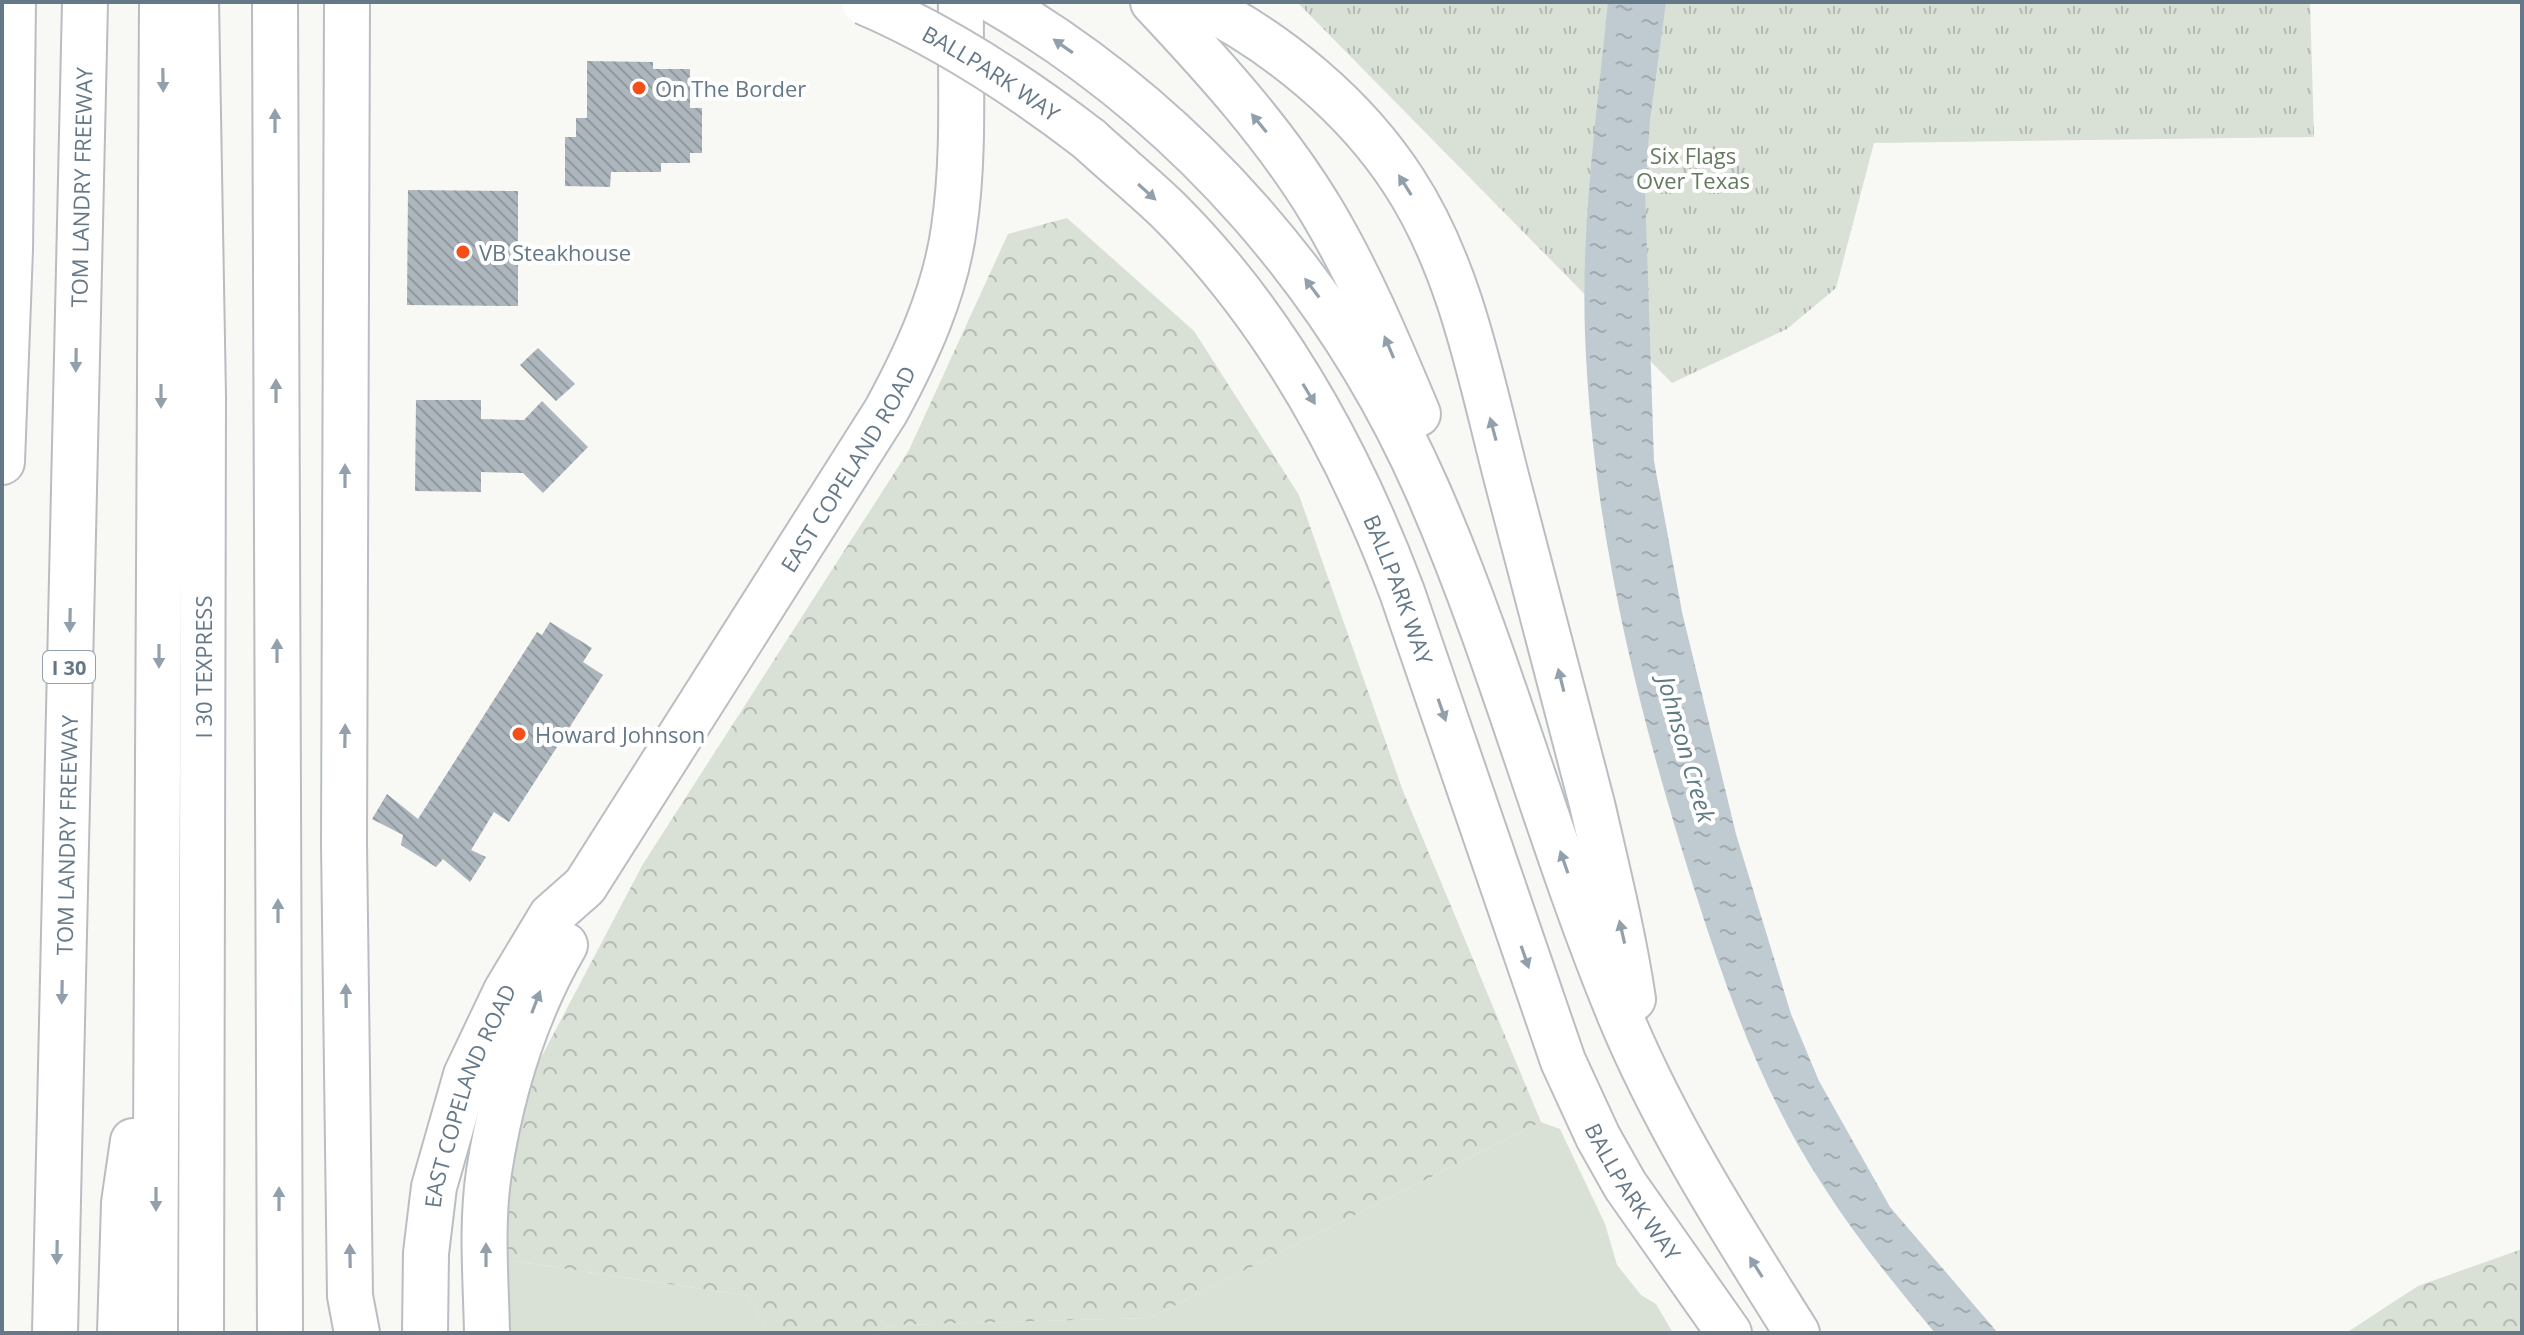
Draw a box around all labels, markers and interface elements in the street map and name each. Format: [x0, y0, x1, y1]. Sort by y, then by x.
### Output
street label: BALLPARK WAY [917, 18, 1067, 128]
one-way arrow [1053, 38, 1074, 54]
street label: TOM LANDRY FREEWAY [63, 66, 99, 308]
one-way arrow [157, 68, 170, 93]
place label: On The Border [655, 73, 806, 103]
marker: On The Border [630, 79, 648, 97]
one-way arrow [269, 108, 281, 133]
one-way arrow [1251, 113, 1268, 133]
park label: Six Flags Over Texas [1636, 140, 1750, 195]
one-way arrow [1398, 175, 1413, 196]
one-way arrow [1138, 182, 1157, 200]
place label: VB Steakhouse [479, 237, 631, 267]
marker: VB Steakhouse [454, 243, 472, 261]
one-way arrow [1304, 278, 1320, 299]
one-way arrow [1383, 335, 1396, 358]
one-way arrow [70, 348, 83, 373]
street label: EAST COPELAND ROAD [773, 361, 922, 577]
one-way arrow [270, 378, 282, 403]
one-way arrow [1302, 383, 1316, 405]
one-way arrow [155, 384, 167, 409]
one-way arrow [1486, 416, 1499, 440]
one-way arrow [339, 463, 351, 488]
street label: BALLPARK WAY [1357, 510, 1441, 669]
street label: I 30 TEXPRESS [188, 596, 218, 738]
one-way arrow [64, 608, 76, 633]
one-way arrow [271, 638, 283, 663]
one-way arrow [153, 644, 166, 669]
road number: I 30 [43, 651, 95, 683]
one-way arrow [1555, 667, 1567, 692]
water label: Johnson Creek [1649, 668, 1724, 827]
one-way arrow [1437, 699, 1449, 723]
street label: TOM LANDRY FREEWAY [49, 714, 84, 956]
place label: Howard Johnson [535, 719, 705, 749]
one-way arrow [339, 723, 352, 748]
marker: Howard Johnson [510, 725, 528, 743]
one-way arrow [1557, 849, 1569, 873]
one-way arrow [272, 898, 284, 923]
one-way arrow [1615, 920, 1628, 945]
one-way arrow [1519, 945, 1532, 969]
street label: EAST COPELAND ROAD [417, 979, 522, 1210]
one-way arrow [55, 980, 68, 1005]
one-way arrow [340, 983, 353, 1008]
one-way arrow [530, 990, 543, 1014]
street label: BALLPARK WAY [1579, 1118, 1689, 1267]
one-way arrow [273, 1186, 285, 1211]
one-way arrow [150, 1187, 162, 1212]
one-way arrow [51, 1240, 63, 1265]
one-way arrow [480, 1242, 492, 1267]
one-way arrow [343, 1243, 356, 1268]
one-way arrow [1749, 1256, 1763, 1278]

